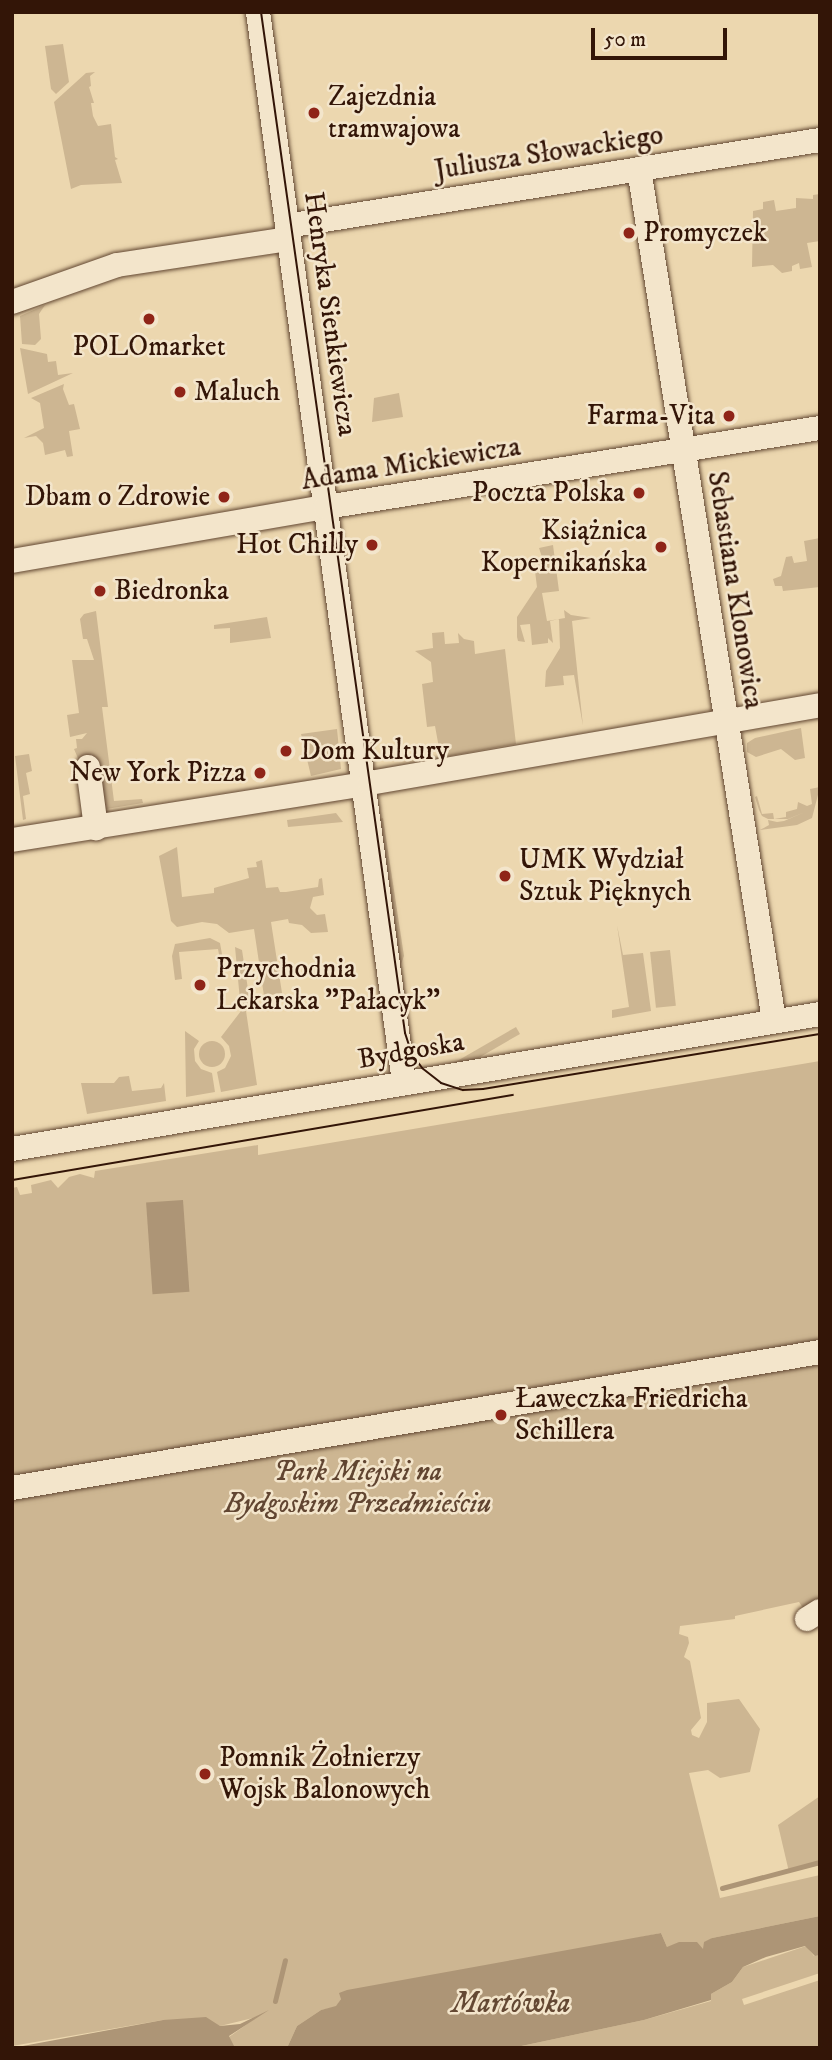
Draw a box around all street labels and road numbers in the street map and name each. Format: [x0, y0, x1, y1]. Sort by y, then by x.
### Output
street label: Juliusza Słowackiego [432, 118, 666, 188]
street label: Henryka Sienkiewicza [296, 190, 364, 438]
street label: Adama Mickiewicza [299, 430, 523, 498]
street label: Sebastiana Klonowica [700, 469, 770, 711]
street label: Bydgoska [355, 1025, 467, 1077]

